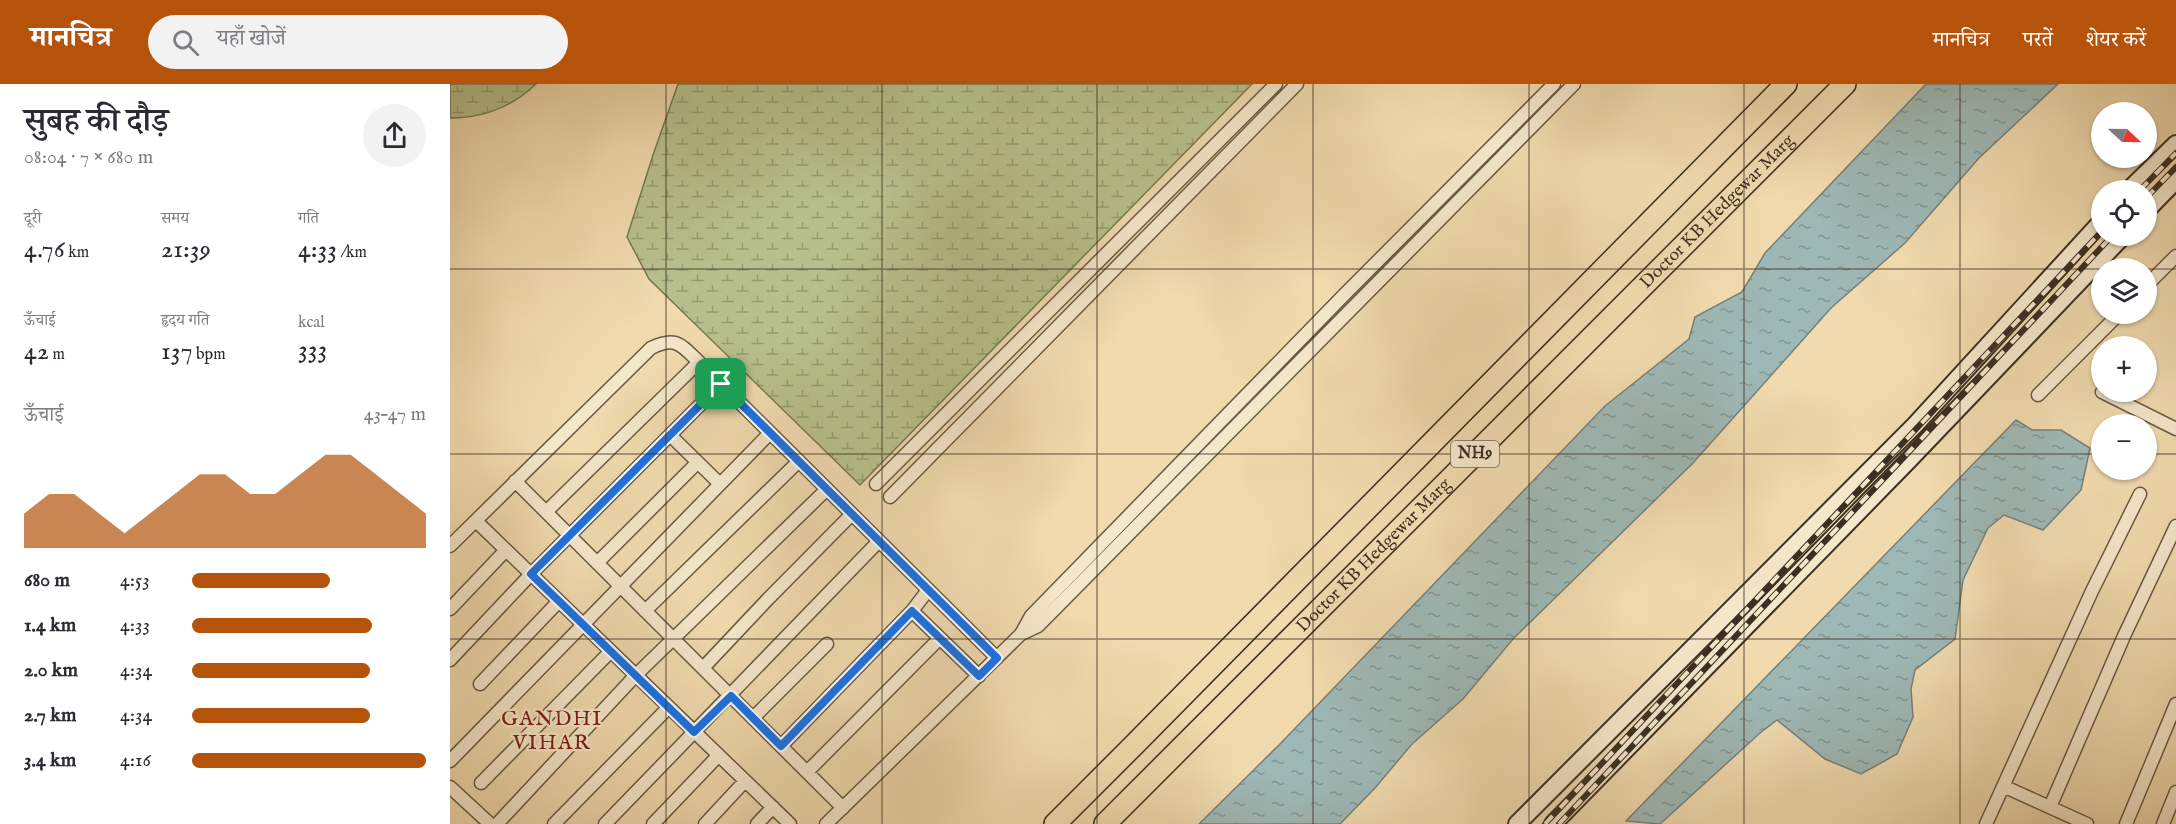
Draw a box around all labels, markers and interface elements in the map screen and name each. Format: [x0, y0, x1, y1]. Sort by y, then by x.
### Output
search box [148, 15, 568, 69]
text: मानचित्र [30, 21, 112, 56]
text: यहाँ खोजें [217, 25, 286, 53]
icon: search [169, 26, 202, 59]
text: मानचित्र [1933, 27, 1990, 54]
text: परतें [2023, 27, 2053, 54]
text: शेयर करें [2086, 27, 2146, 54]
text: सुबह की दौड़ [24, 101, 168, 143]
north arrow [2091, 102, 2157, 168]
map controls [2091, 102, 2157, 480]
button: share [363, 104, 426, 167]
street label: Doctor KB Hedgewar Marg [1635, 129, 1800, 294]
text: 08:04 · 7 × 680 m [24, 145, 153, 170]
button: locate [2091, 180, 2157, 246]
text: दूरी [24, 209, 41, 229]
text: समय [161, 209, 189, 229]
text: गति [298, 209, 319, 229]
text: 4.76 [24, 233, 65, 266]
text: 21:39 [161, 233, 211, 266]
text: 4:33 [298, 233, 337, 266]
text: km [65, 243, 89, 263]
text: /km [337, 243, 367, 263]
button: layers [2091, 258, 2157, 324]
text: ऊँचाई [24, 311, 56, 331]
text: हृदय गति [161, 311, 209, 331]
text: kcal [298, 313, 325, 333]
text: 333 [298, 333, 327, 366]
text: 42 [24, 335, 49, 368]
text: 137 [161, 335, 193, 368]
button: + [2091, 336, 2157, 402]
text: m [49, 345, 65, 365]
text: bpm [193, 345, 226, 365]
pin [695, 358, 746, 409]
icon: arrive [704, 367, 737, 400]
text: 43–47 m [364, 402, 426, 427]
text: ऊँचाई [24, 403, 63, 428]
button: − [2091, 414, 2157, 480]
road number: NH9 [1451, 441, 1499, 467]
street label: Doctor KB Hedgewar Marg [1291, 473, 1456, 638]
text: 680 m [24, 568, 70, 593]
text: 4:53 [120, 568, 150, 593]
text: 1.4 km [24, 613, 76, 638]
text: 4:33 [120, 613, 150, 638]
text: 2.0 km [24, 658, 78, 683]
text: 4:34 [120, 658, 152, 683]
text: 2.7 km [24, 703, 77, 728]
text: 4:34 [120, 703, 152, 728]
district label: GANDHI VIHAR [501, 706, 603, 757]
text: 3.4 km [24, 748, 76, 773]
text: 4:16 [120, 748, 151, 773]

